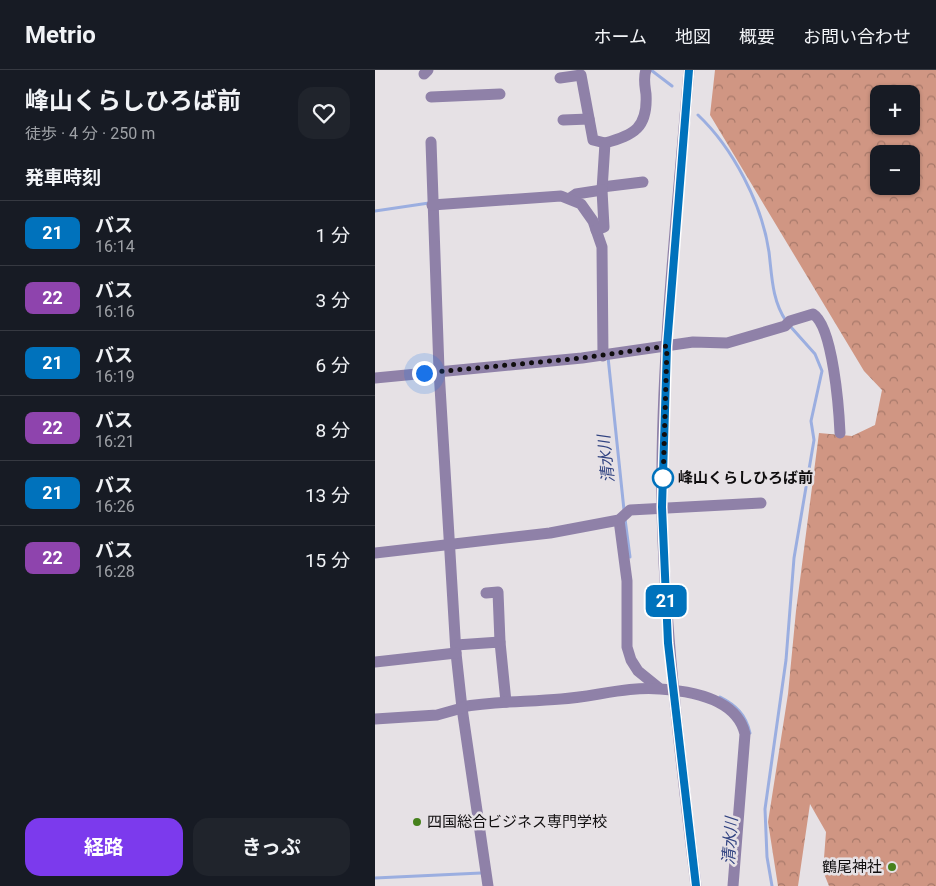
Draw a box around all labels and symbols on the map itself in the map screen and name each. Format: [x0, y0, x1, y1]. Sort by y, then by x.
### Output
your location [412, 361, 437, 386]
water label: 清水川 [594, 432, 618, 484]
marker: 峰山くらしひろば前 [652, 467, 674, 489]
place label: 峰山くらしひろば前 [678, 469, 813, 487]
line badge: 21 [643, 585, 689, 617]
place label: 四国総合ビジネス専門学校 [427, 813, 607, 831]
water label: 清水川 [719, 814, 741, 866]
marker: 四国総合ビジネス専門学校 [411, 816, 423, 828]
place label: 鶴尾神社 [822, 858, 882, 876]
marker: 鶴尾神社 [886, 861, 898, 873]

